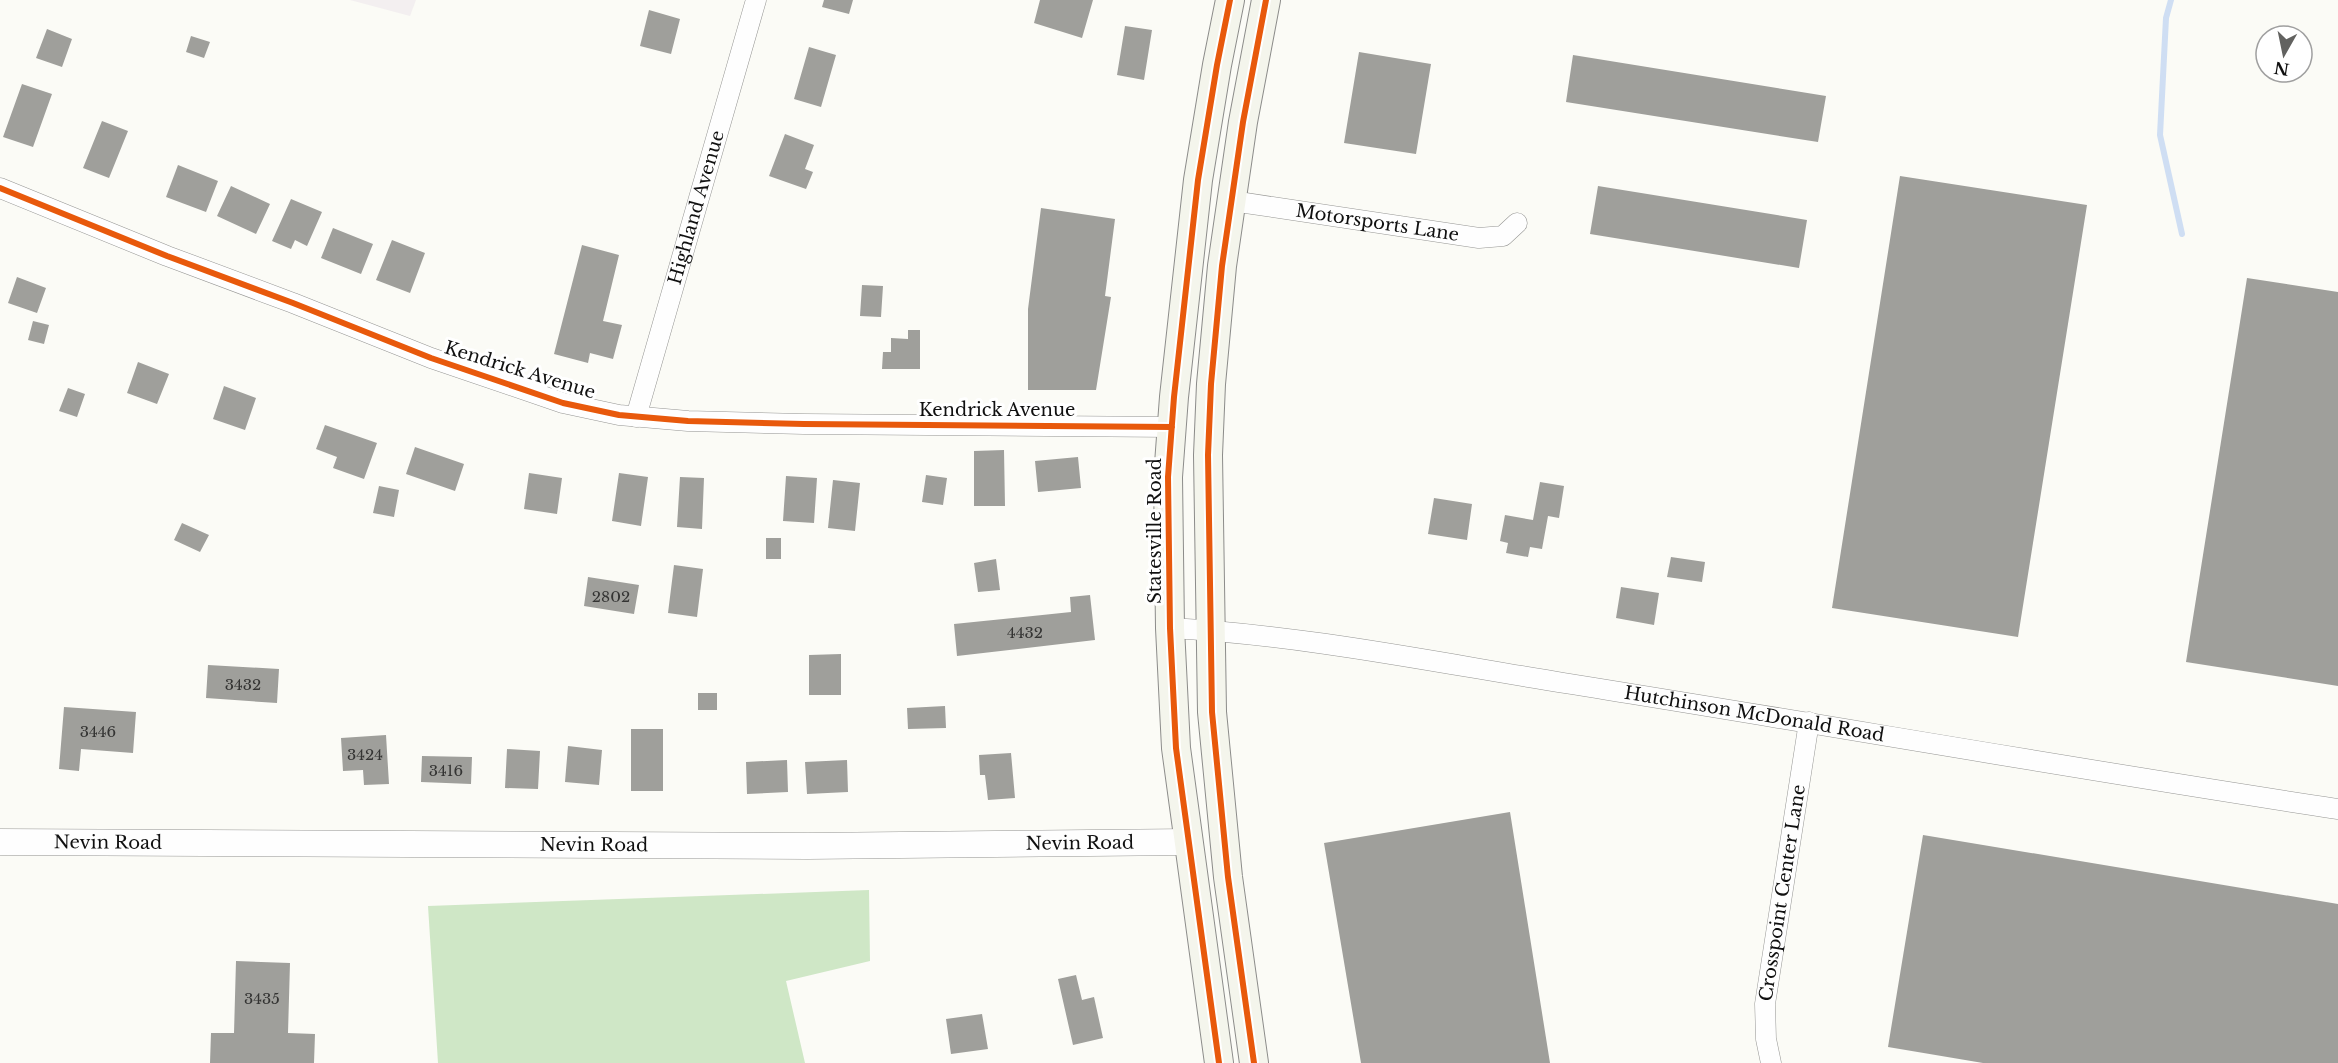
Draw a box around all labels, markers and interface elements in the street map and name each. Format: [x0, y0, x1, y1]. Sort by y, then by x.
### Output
north arrow [2254, 24, 2314, 84]
text: N [2273, 58, 2291, 80]
street label: Highland Avenue [664, 128, 729, 287]
street label: Motorsports Lane [1294, 200, 1461, 246]
street label: Kendrick Avenue [442, 337, 598, 403]
street label: Kendrick Avenue [919, 399, 1075, 421]
street label: Statesville Road [1144, 458, 1166, 604]
house number: 2802 [592, 587, 630, 606]
house number: 4432 [1007, 623, 1043, 642]
house number: 3432 [225, 675, 261, 694]
street label: Hutchinson McDonald Road [1623, 682, 1886, 746]
house number: 3446 [80, 722, 116, 741]
house number: 3424 [347, 745, 383, 764]
house number: 3416 [429, 761, 463, 780]
street label: Crosspoint Center Lane [1755, 783, 1810, 1003]
street label: Nevin Road [54, 831, 162, 854]
street label: Nevin Road [1026, 832, 1134, 855]
street label: Nevin Road [540, 834, 648, 856]
house number: 3435 [244, 989, 280, 1008]

